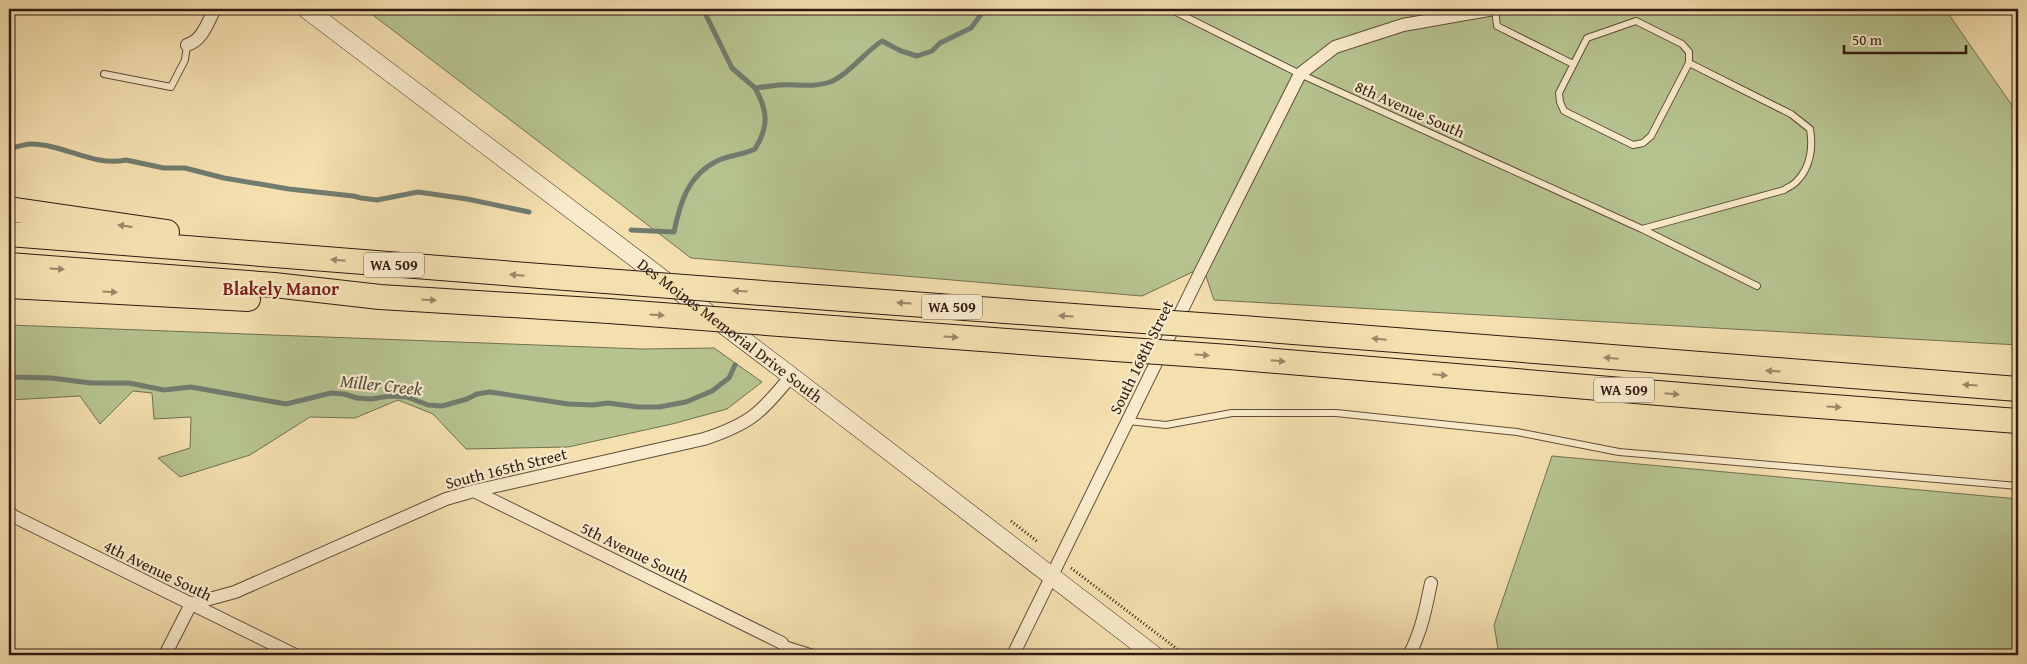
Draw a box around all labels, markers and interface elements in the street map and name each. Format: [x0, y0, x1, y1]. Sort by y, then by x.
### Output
scale bar [1844, 22, 1967, 54]
text: 50 m [1852, 29, 1883, 50]
street label: 8th Avenue South [1351, 74, 1469, 144]
one-way arrow [117, 222, 133, 230]
road number: WA 509 [364, 252, 424, 278]
street label: Des Moines Memorial Drive South [633, 252, 828, 408]
one-way arrow [329, 256, 345, 264]
one-way arrow [50, 265, 66, 273]
one-way arrow [509, 270, 525, 278]
district label: Blakely Manor [223, 275, 340, 302]
one-way arrow [732, 287, 748, 295]
one-way arrow [102, 288, 118, 296]
road number: WA 509 [922, 294, 982, 320]
street label: South 168th Street [1103, 295, 1179, 418]
one-way arrow [421, 297, 437, 305]
one-way arrow [896, 299, 912, 307]
one-way arrow [650, 311, 666, 319]
one-way arrow [1058, 311, 1074, 319]
one-way arrow [943, 333, 959, 341]
one-way arrow [1371, 335, 1387, 343]
one-way arrow [1195, 351, 1211, 359]
one-way arrow [1602, 354, 1618, 362]
one-way arrow [1270, 357, 1286, 365]
one-way arrow [1764, 366, 1780, 374]
water label: Miller Creek [339, 367, 424, 402]
one-way arrow [1432, 371, 1448, 379]
road number: WA 509 [1594, 378, 1654, 402]
one-way arrow [1961, 381, 1977, 389]
one-way arrow [1664, 390, 1680, 398]
one-way arrow [1826, 403, 1842, 411]
street label: South 165th Street [443, 441, 570, 495]
street label: 5th Avenue South [577, 515, 693, 589]
street label: 4th Avenue South [100, 533, 216, 607]

